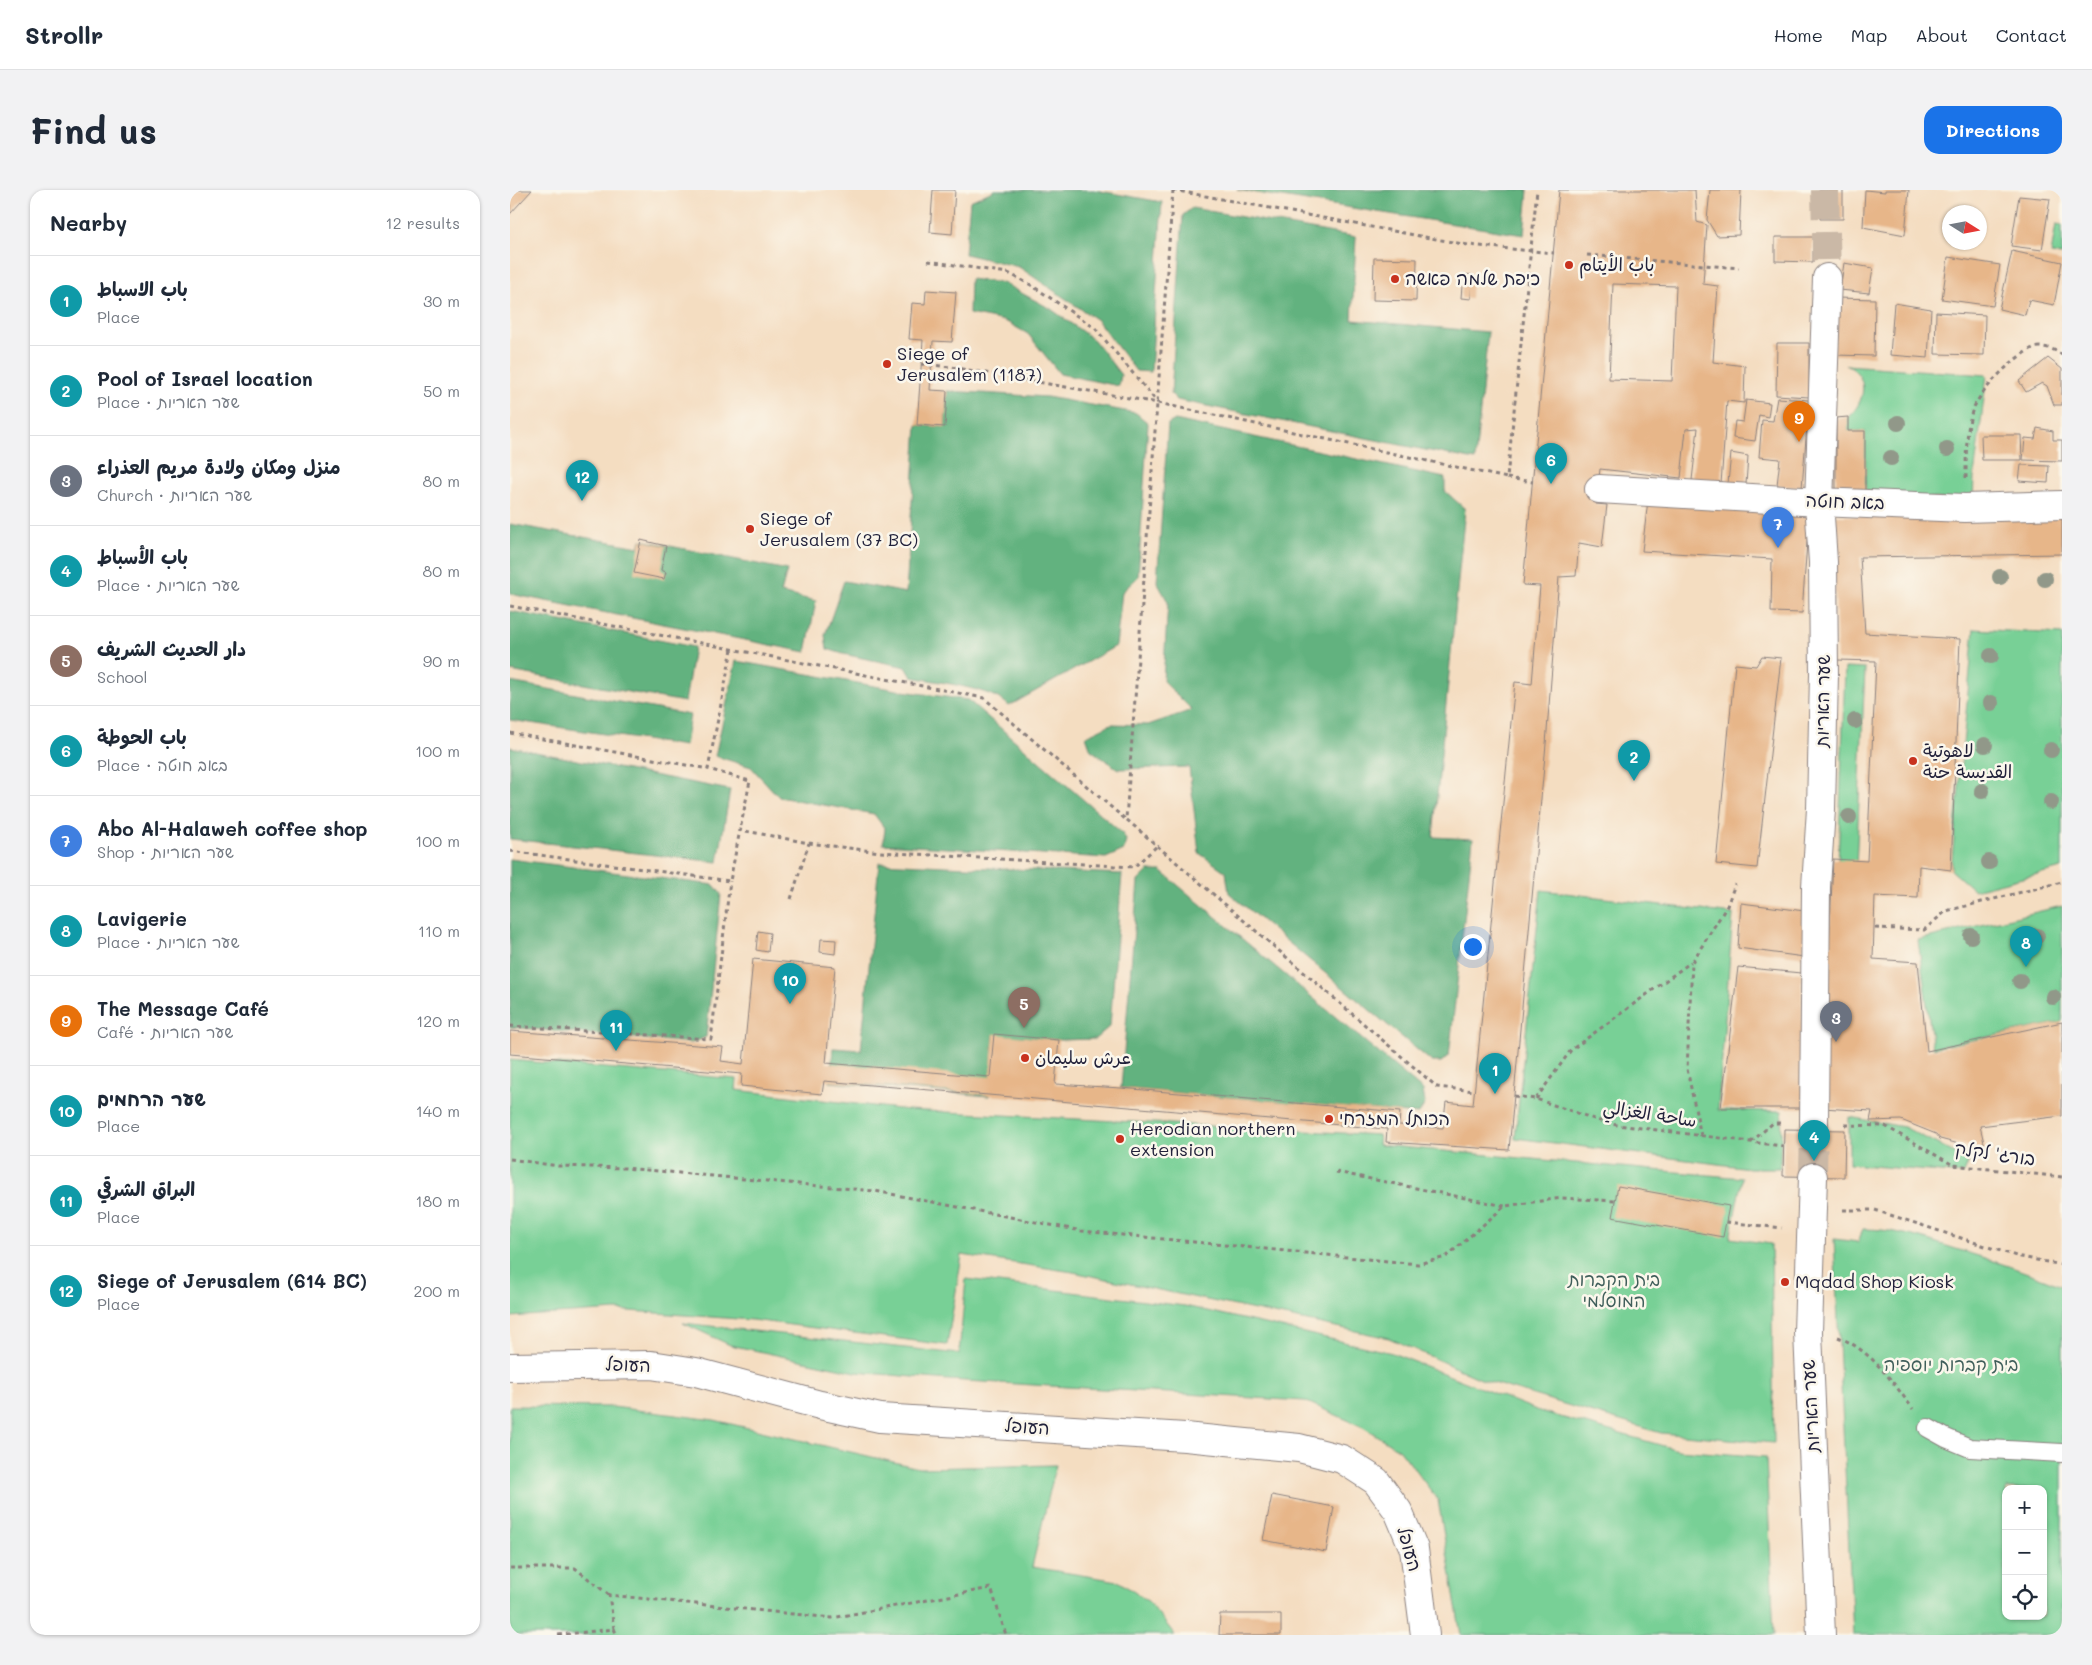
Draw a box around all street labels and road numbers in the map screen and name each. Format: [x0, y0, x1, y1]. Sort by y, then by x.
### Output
street label: באב חוטה [1805, 488, 1885, 514]
street label: שער האריות [1809, 654, 1835, 749]
street label: ساحة الغزالي [1601, 1094, 1699, 1137]
street label: בורג' לקלק [1953, 1135, 2037, 1171]
street label: העופל [605, 1351, 651, 1377]
street label: שער האריות [1796, 1359, 1824, 1454]
street label: העופל [1004, 1412, 1051, 1440]
street label: העופל [1392, 1524, 1428, 1574]

